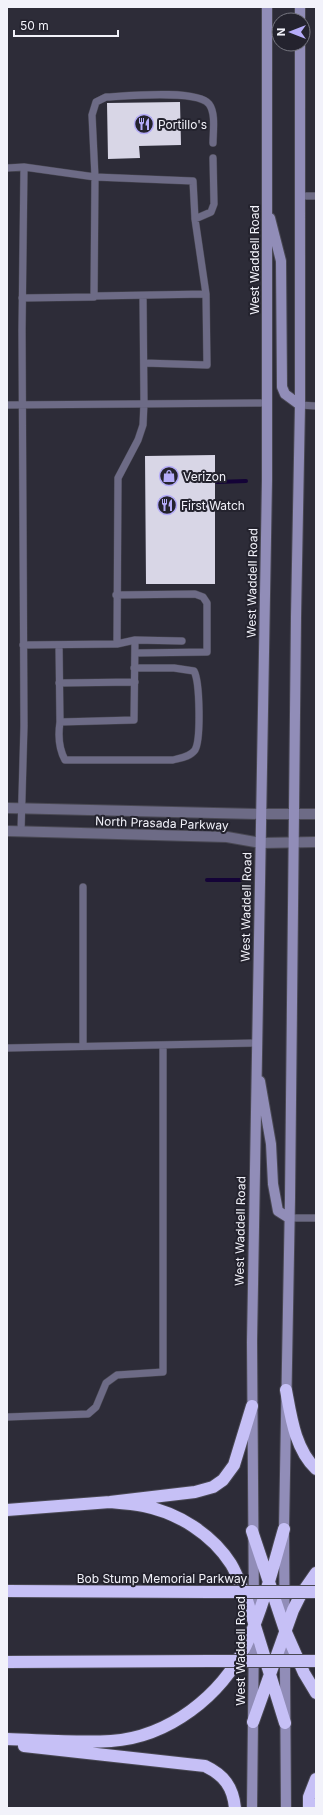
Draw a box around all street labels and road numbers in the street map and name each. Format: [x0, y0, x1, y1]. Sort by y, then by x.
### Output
street label: West Waddell Road [247, 205, 262, 315]
street label: West Waddell Road [244, 528, 260, 638]
street label: North Prasada Parkway [95, 813, 229, 833]
street label: West Waddell Road [238, 852, 254, 962]
street label: West Waddell Road [232, 1176, 248, 1286]
street label: Bob Stump Memorial Parkway [77, 1571, 248, 1586]
street label: West Waddell Road [233, 1596, 248, 1706]

